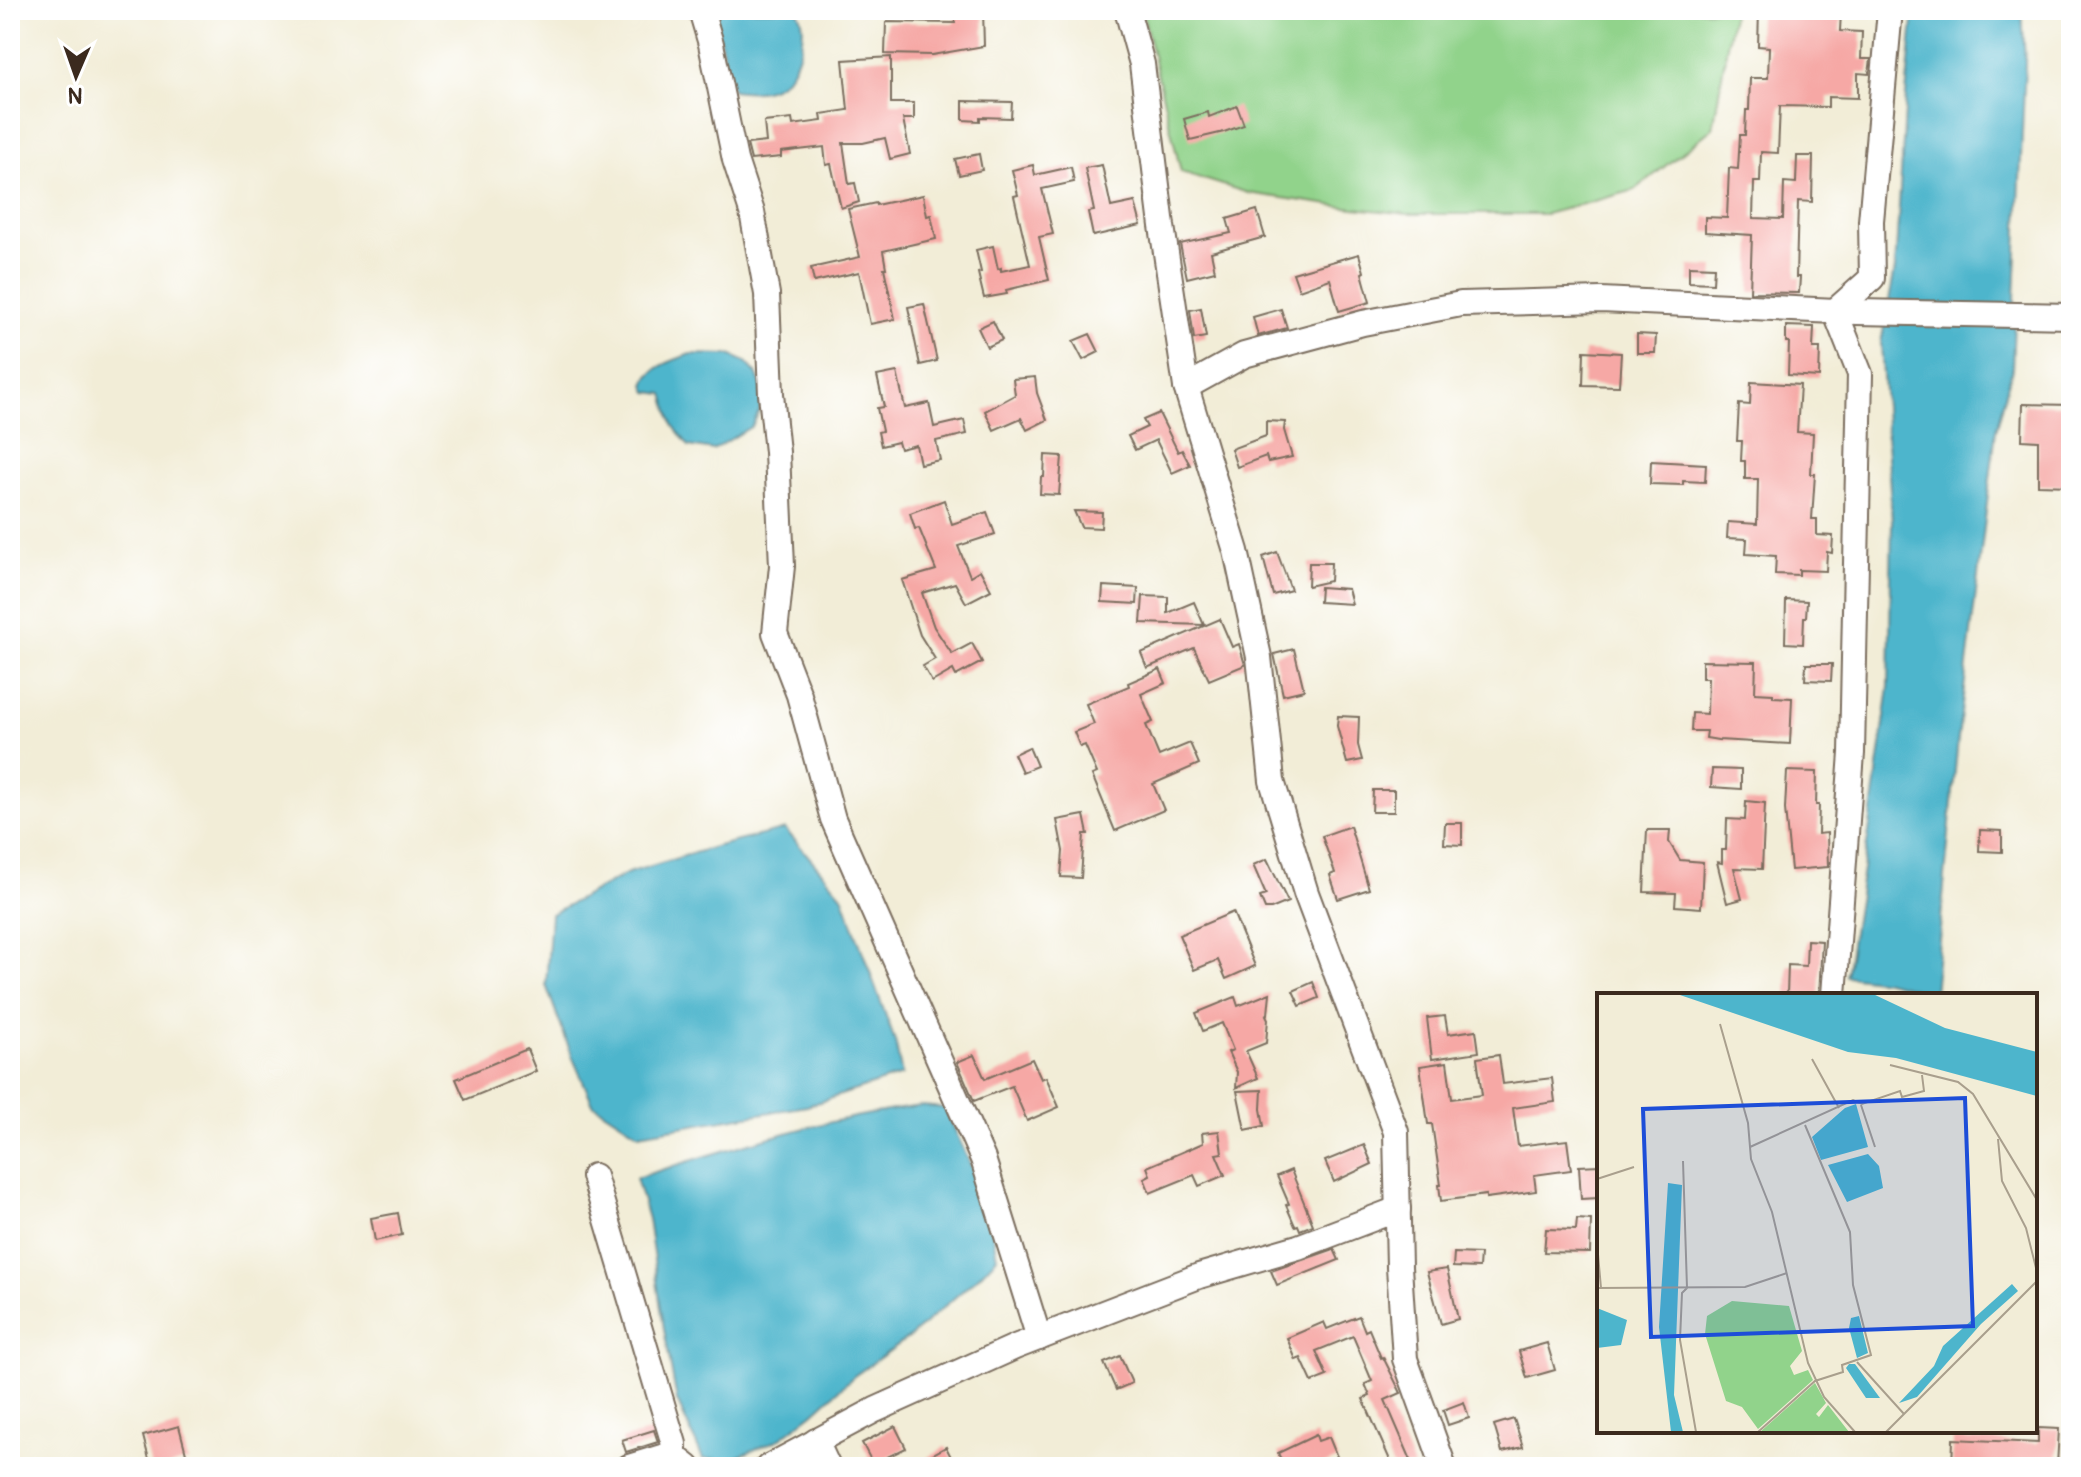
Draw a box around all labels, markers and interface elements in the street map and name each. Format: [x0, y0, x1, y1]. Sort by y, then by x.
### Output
north arrow [36, 36, 116, 116]
text: N [67, 81, 83, 109]
inset map [1597, 993, 2037, 1433]

